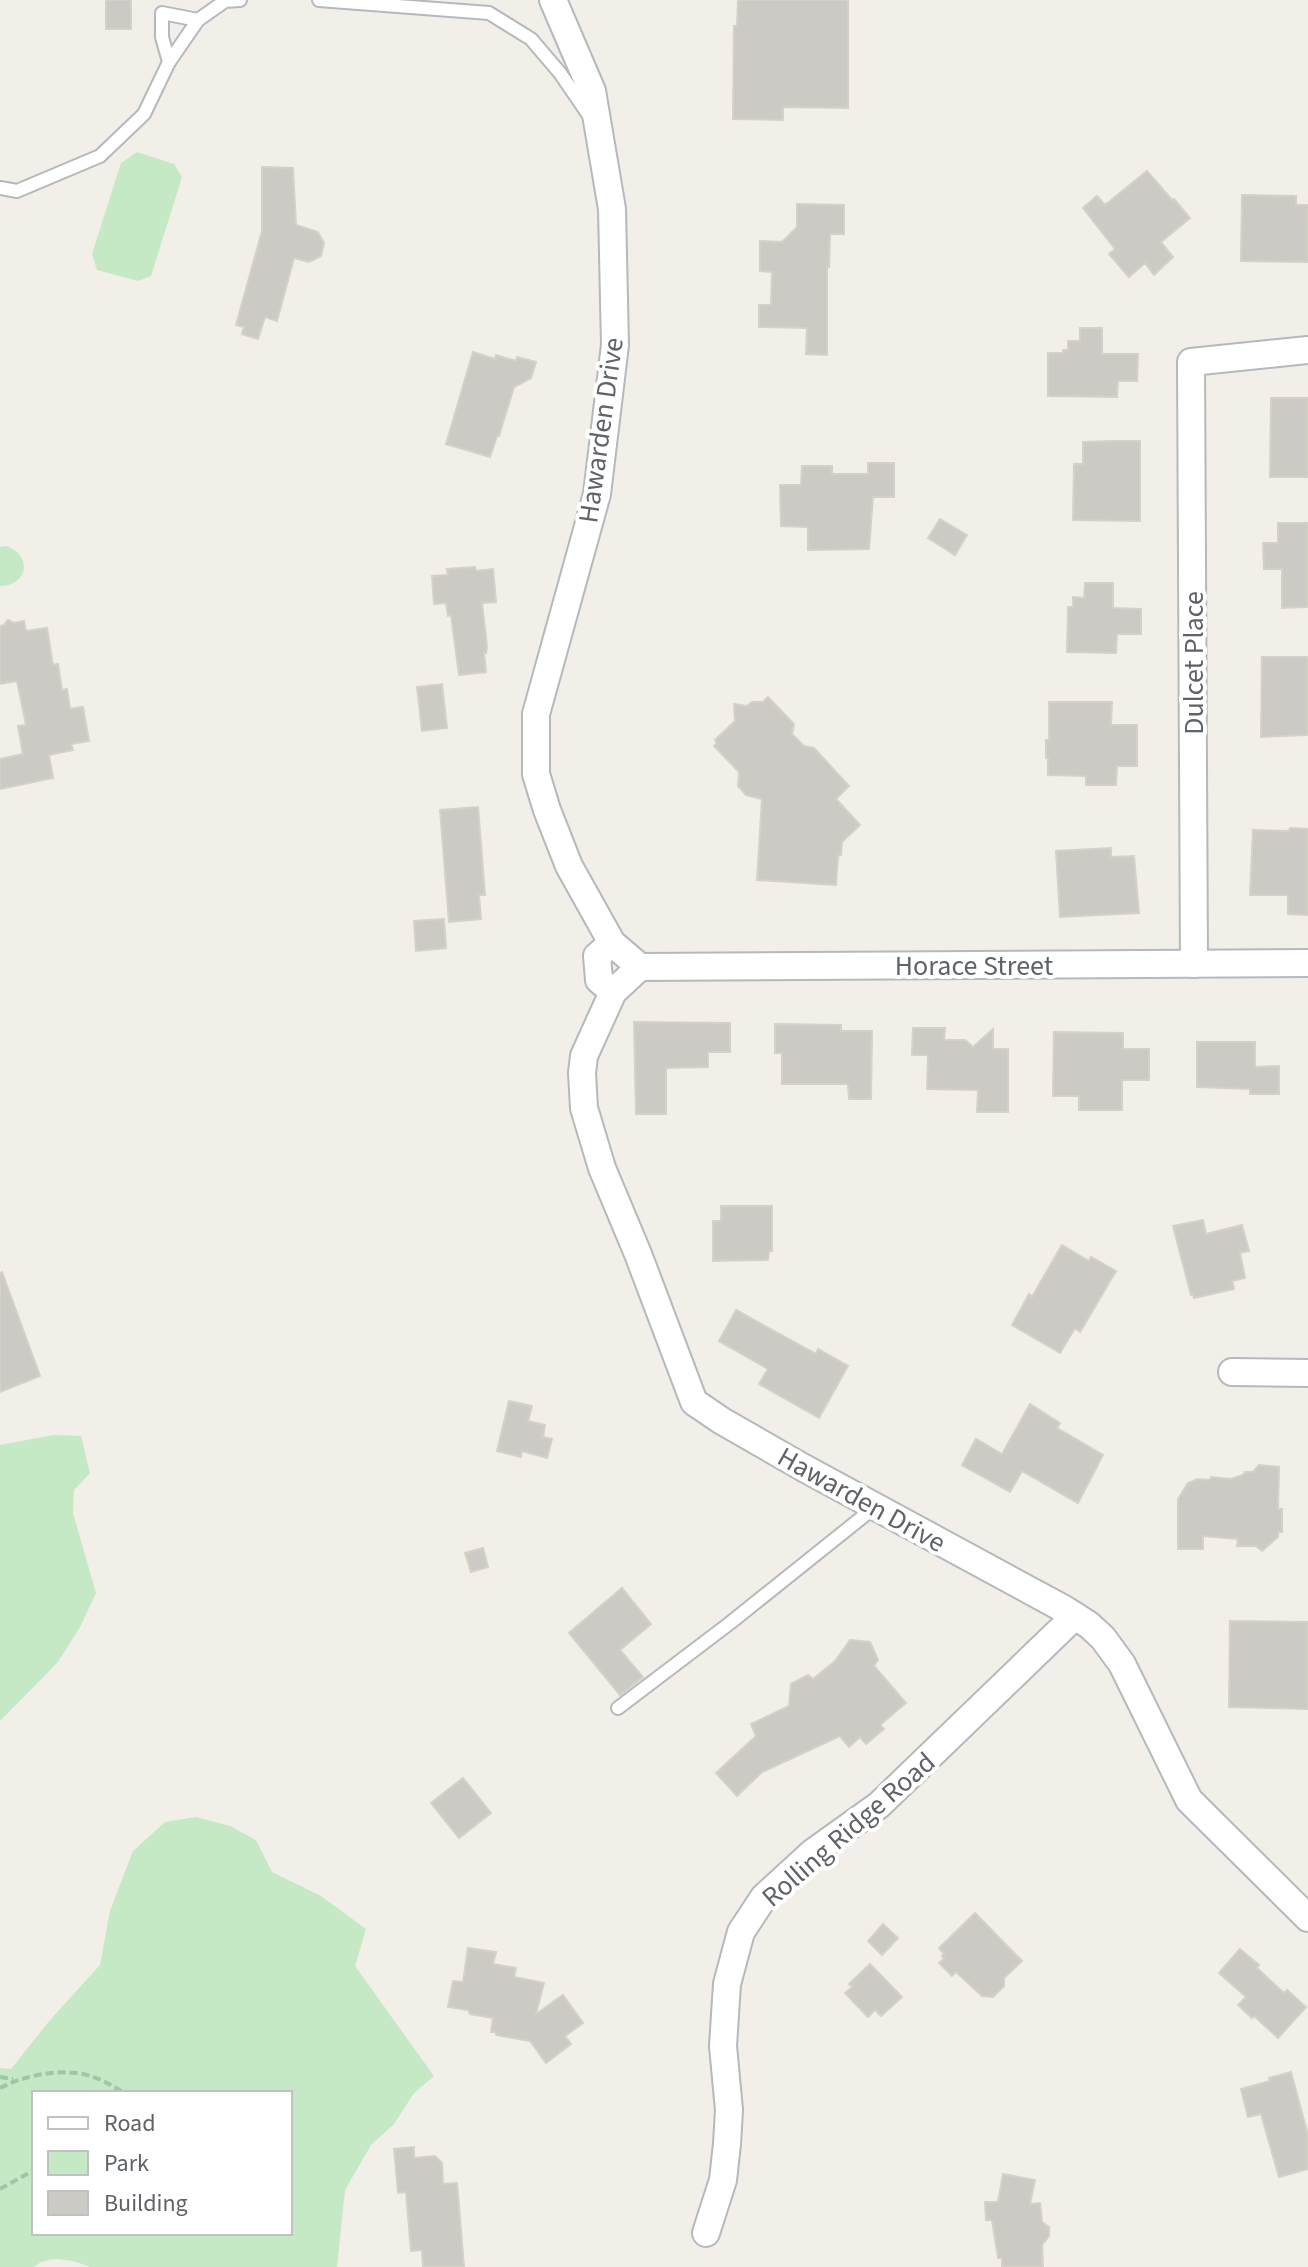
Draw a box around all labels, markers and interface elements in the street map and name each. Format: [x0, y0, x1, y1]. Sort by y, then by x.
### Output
street label: Hawarden Drive [568, 335, 634, 525]
street label: Dulcet Place [1174, 591, 1214, 735]
street label: Horace Street [895, 946, 1054, 986]
street label: Hawarden Drive [770, 1437, 953, 1563]
street label: Rolling Ridge Road [753, 1743, 944, 1917]
legend [32, 2091, 292, 2235]
text: Road [104, 2106, 156, 2141]
text: Park [104, 2146, 149, 2181]
text: Building [104, 2186, 188, 2221]

